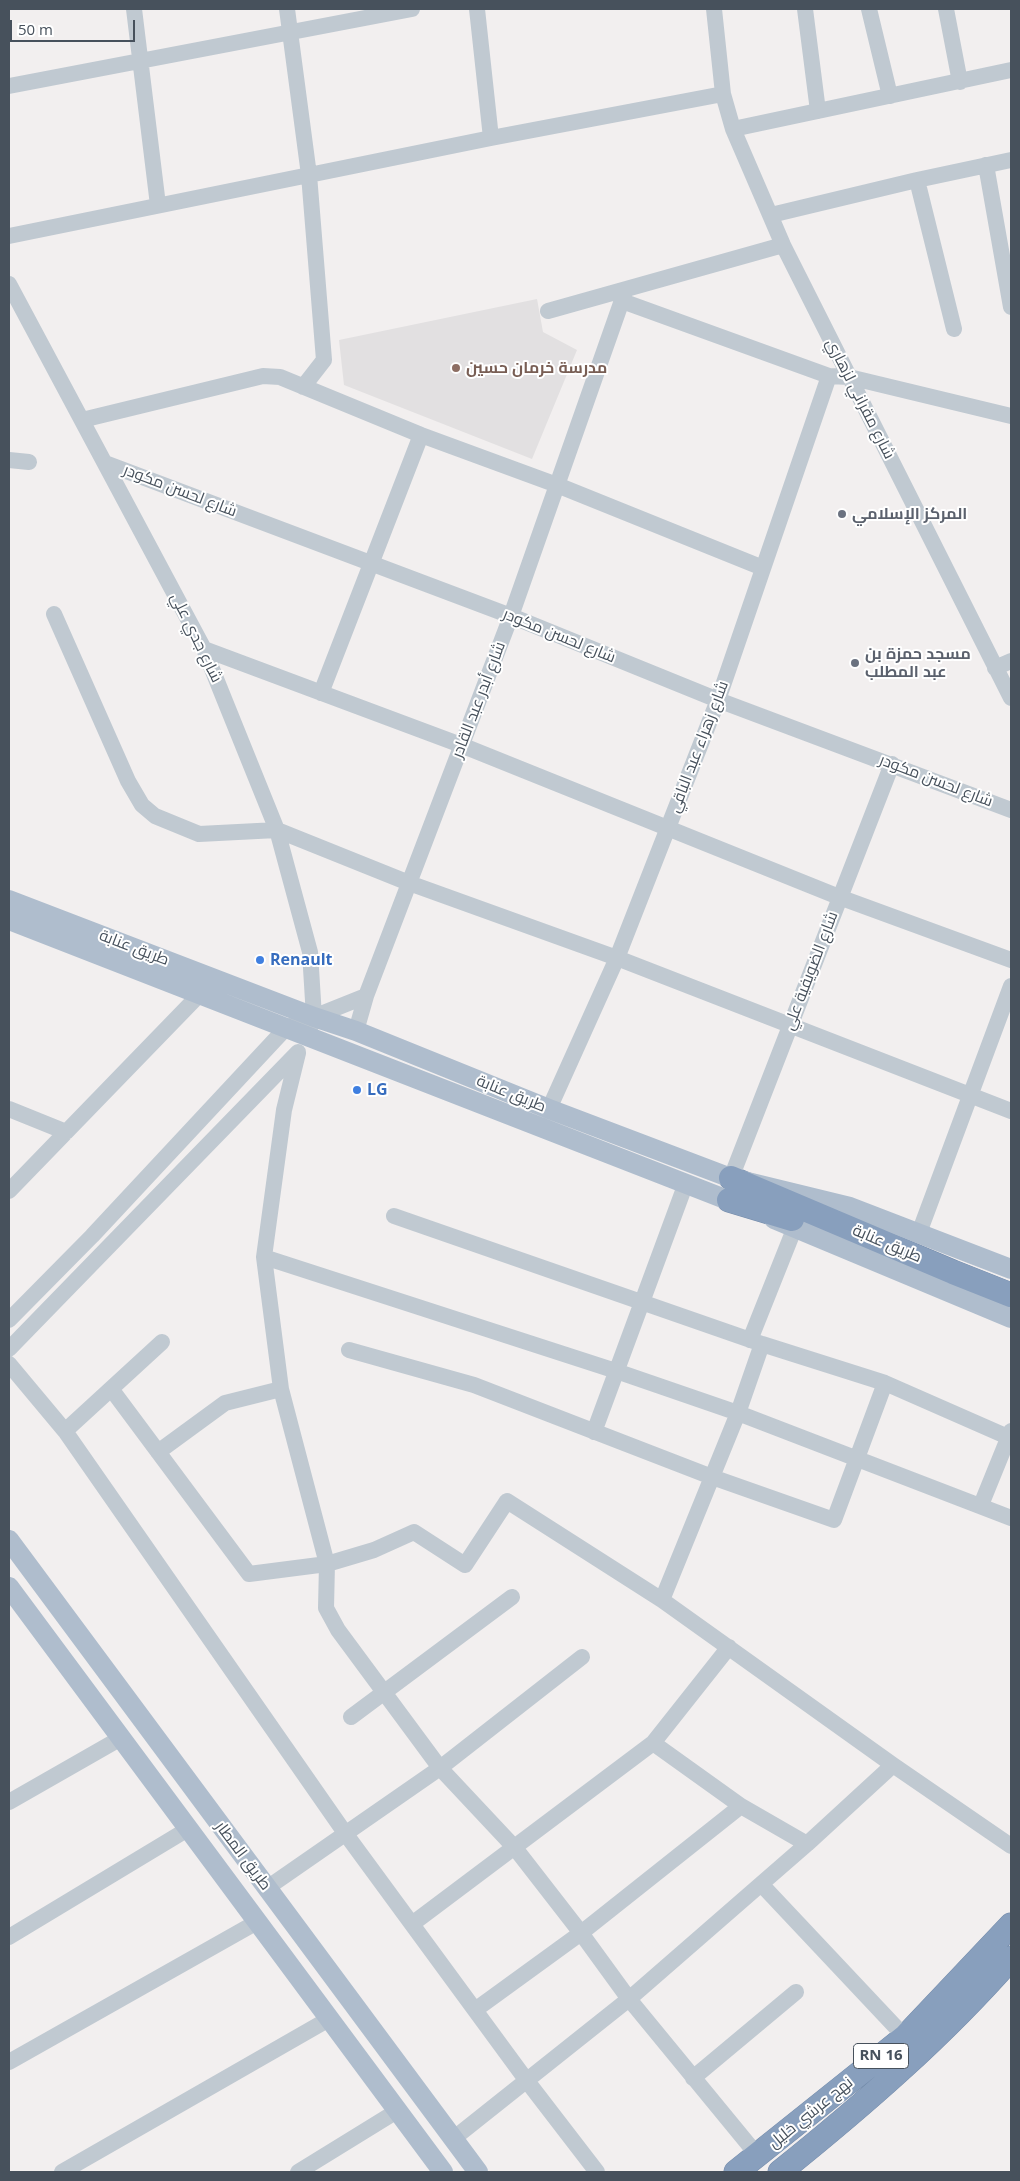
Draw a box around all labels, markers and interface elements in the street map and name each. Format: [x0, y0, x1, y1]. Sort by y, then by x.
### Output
scale bar [12, 10, 138, 42]
text: 50 m [18, 19, 53, 39]
street label: شارع مقراني لزهاري [821, 336, 899, 462]
place label: مدرسة خرمان حسين [466, 358, 607, 378]
marker: مدرسة خرمان حسين [450, 362, 462, 374]
street label: شارع لحسن مكودر [121, 461, 239, 521]
place label: المركز الإسلامي [852, 504, 967, 524]
marker: المركز الإسلامي [836, 508, 848, 520]
street label: شارع جدي علي [166, 590, 226, 686]
street label: شارع لحسن مكودر [500, 605, 618, 667]
street label: شارع أبدر عبد القادر [448, 639, 510, 761]
place label: مسجد حمزة بن عبد المطلب [865, 644, 971, 682]
marker: مسجد حمزة بن عبد المطلب [849, 657, 861, 669]
street label: شارع زهراء عبد الباقي [665, 678, 733, 816]
street label: شارع لحسن مكودر [877, 751, 995, 811]
street label: شارع الضويفية علي [780, 909, 842, 1033]
street label: طريق عنابة [96, 926, 172, 970]
place label: Renault [270, 950, 333, 970]
marker: Renault [254, 954, 266, 966]
street label: طريق عنابة [474, 1071, 548, 1117]
place label: LG [367, 1080, 388, 1100]
marker: LG [351, 1084, 363, 1096]
street label: طريق عنابة [850, 1221, 924, 1267]
street label: طريق المطار [211, 1818, 275, 1894]
road number: RN 16 [854, 2044, 908, 2068]
street label: نهج عرشي خليل [765, 2073, 857, 2153]

